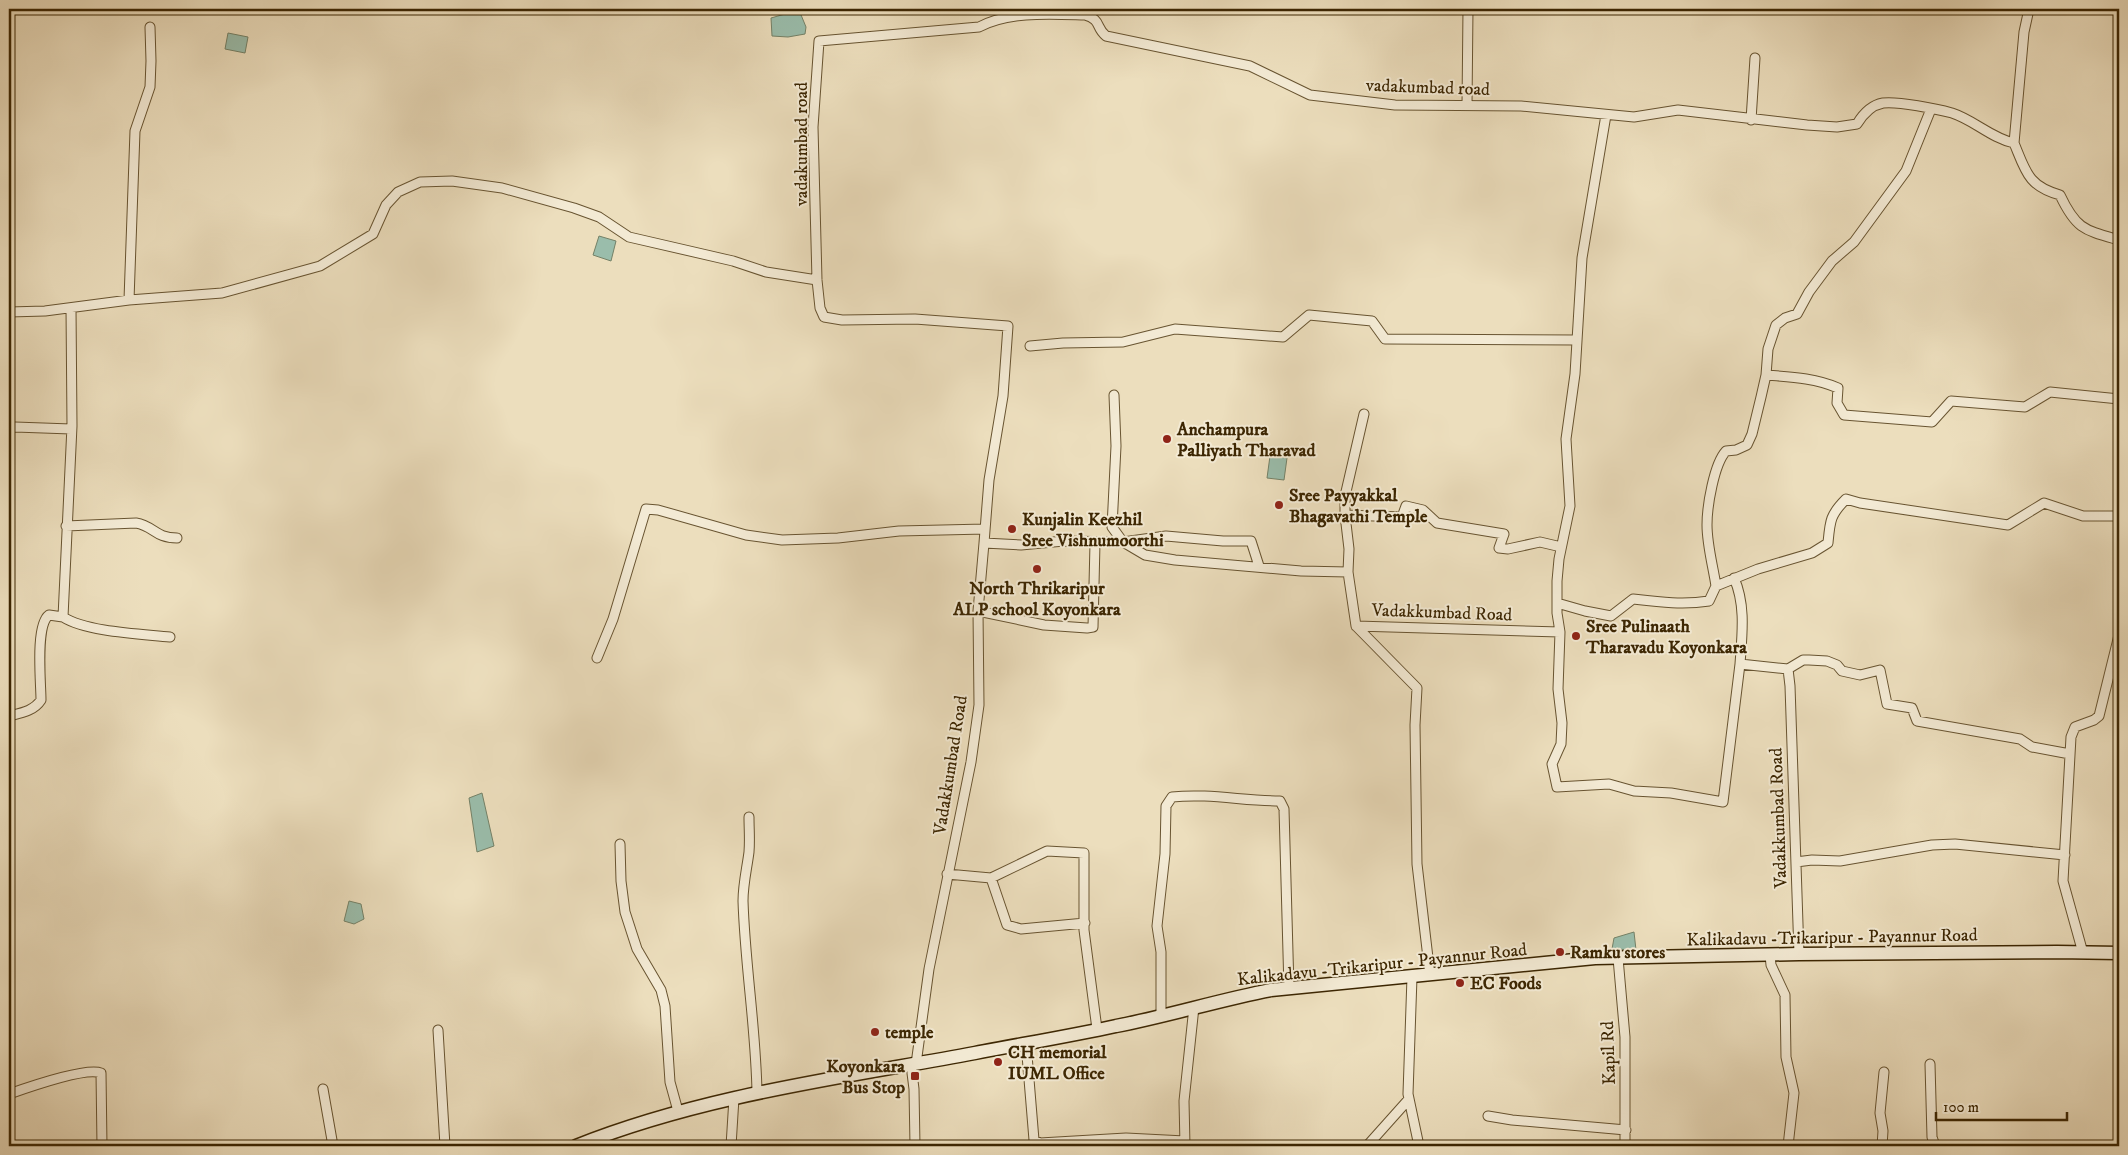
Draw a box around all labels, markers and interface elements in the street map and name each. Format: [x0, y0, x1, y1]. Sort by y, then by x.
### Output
street label: vadakumbad road [1365, 75, 1490, 101]
street label: vadakumbad road [791, 82, 813, 207]
place label: Anchampura Palliyath Tharavad [1176, 419, 1316, 462]
marker: Anchampura Palliyath Tharavad [1161, 433, 1173, 445]
place label: Sree Payyakkal Bhagavathi Temple [1289, 485, 1428, 528]
marker: Sree Payyakkal Bhagavathi Temple [1273, 499, 1285, 511]
place label: Kunjalin Keezhil Sree Vishnumoorthi [1022, 509, 1164, 552]
marker: Kunjalin Keezhil Sree Vishnumoorthi [1006, 523, 1018, 535]
marker: North Thrikaripur ALP school Koyonkara [1031, 563, 1043, 575]
place label: North Thrikaripur ALP school Koyonkara [952, 578, 1121, 621]
street label: Vadakkumbad Road [1370, 600, 1513, 626]
place label: Sree Pulinaath Tharavadu Koyonkara [1585, 616, 1747, 659]
marker: Sree Pulinaath Tharavadu Koyonkara [1570, 630, 1582, 642]
street label: Vadakkumbad Road [929, 694, 973, 837]
street label: Vadakkumbad Road [1766, 747, 1792, 890]
street label: Kalikadavu -Trikaripur - Payannur Road [1686, 924, 1978, 952]
street label: Kalikadavu -Trikaripur - Payannur Road [1236, 939, 1528, 991]
place label: Ramku stores [1570, 942, 1665, 964]
marker: Ramku stores [1554, 946, 1566, 958]
place label: EC Foods [1470, 973, 1542, 995]
marker: EC Foods [1454, 977, 1466, 989]
street label: Kapil Rd [1597, 1020, 1621, 1085]
place label: temple [885, 1022, 934, 1044]
marker: temple [869, 1026, 881, 1038]
place label: CH memorial IUML Office [1008, 1042, 1107, 1085]
place label: Koyonkara Bus Stop [826, 1056, 905, 1099]
marker: CH memorial IUML Office [992, 1056, 1004, 1068]
marker: Koyonkara Bus Stop [909, 1070, 921, 1082]
scale bar [1936, 1090, 2067, 1122]
text: 100 m [1943, 1098, 1979, 1117]

